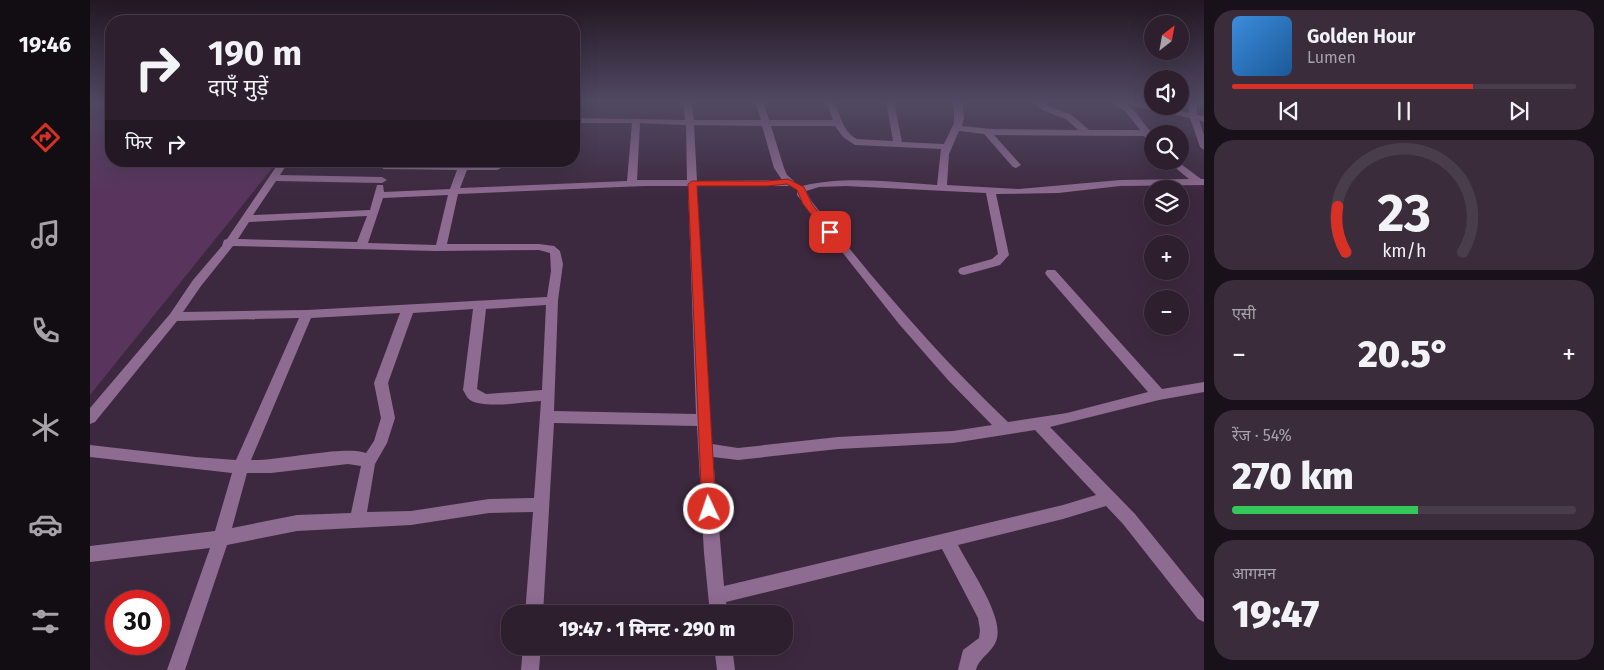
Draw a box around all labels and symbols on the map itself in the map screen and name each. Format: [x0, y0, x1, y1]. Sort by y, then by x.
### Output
north arrow [1144, 15, 1189, 60]
pin [809, 211, 851, 253]
position arrow [682, 482, 734, 534]
speed limit sign: 30 [105, 590, 170, 655]

